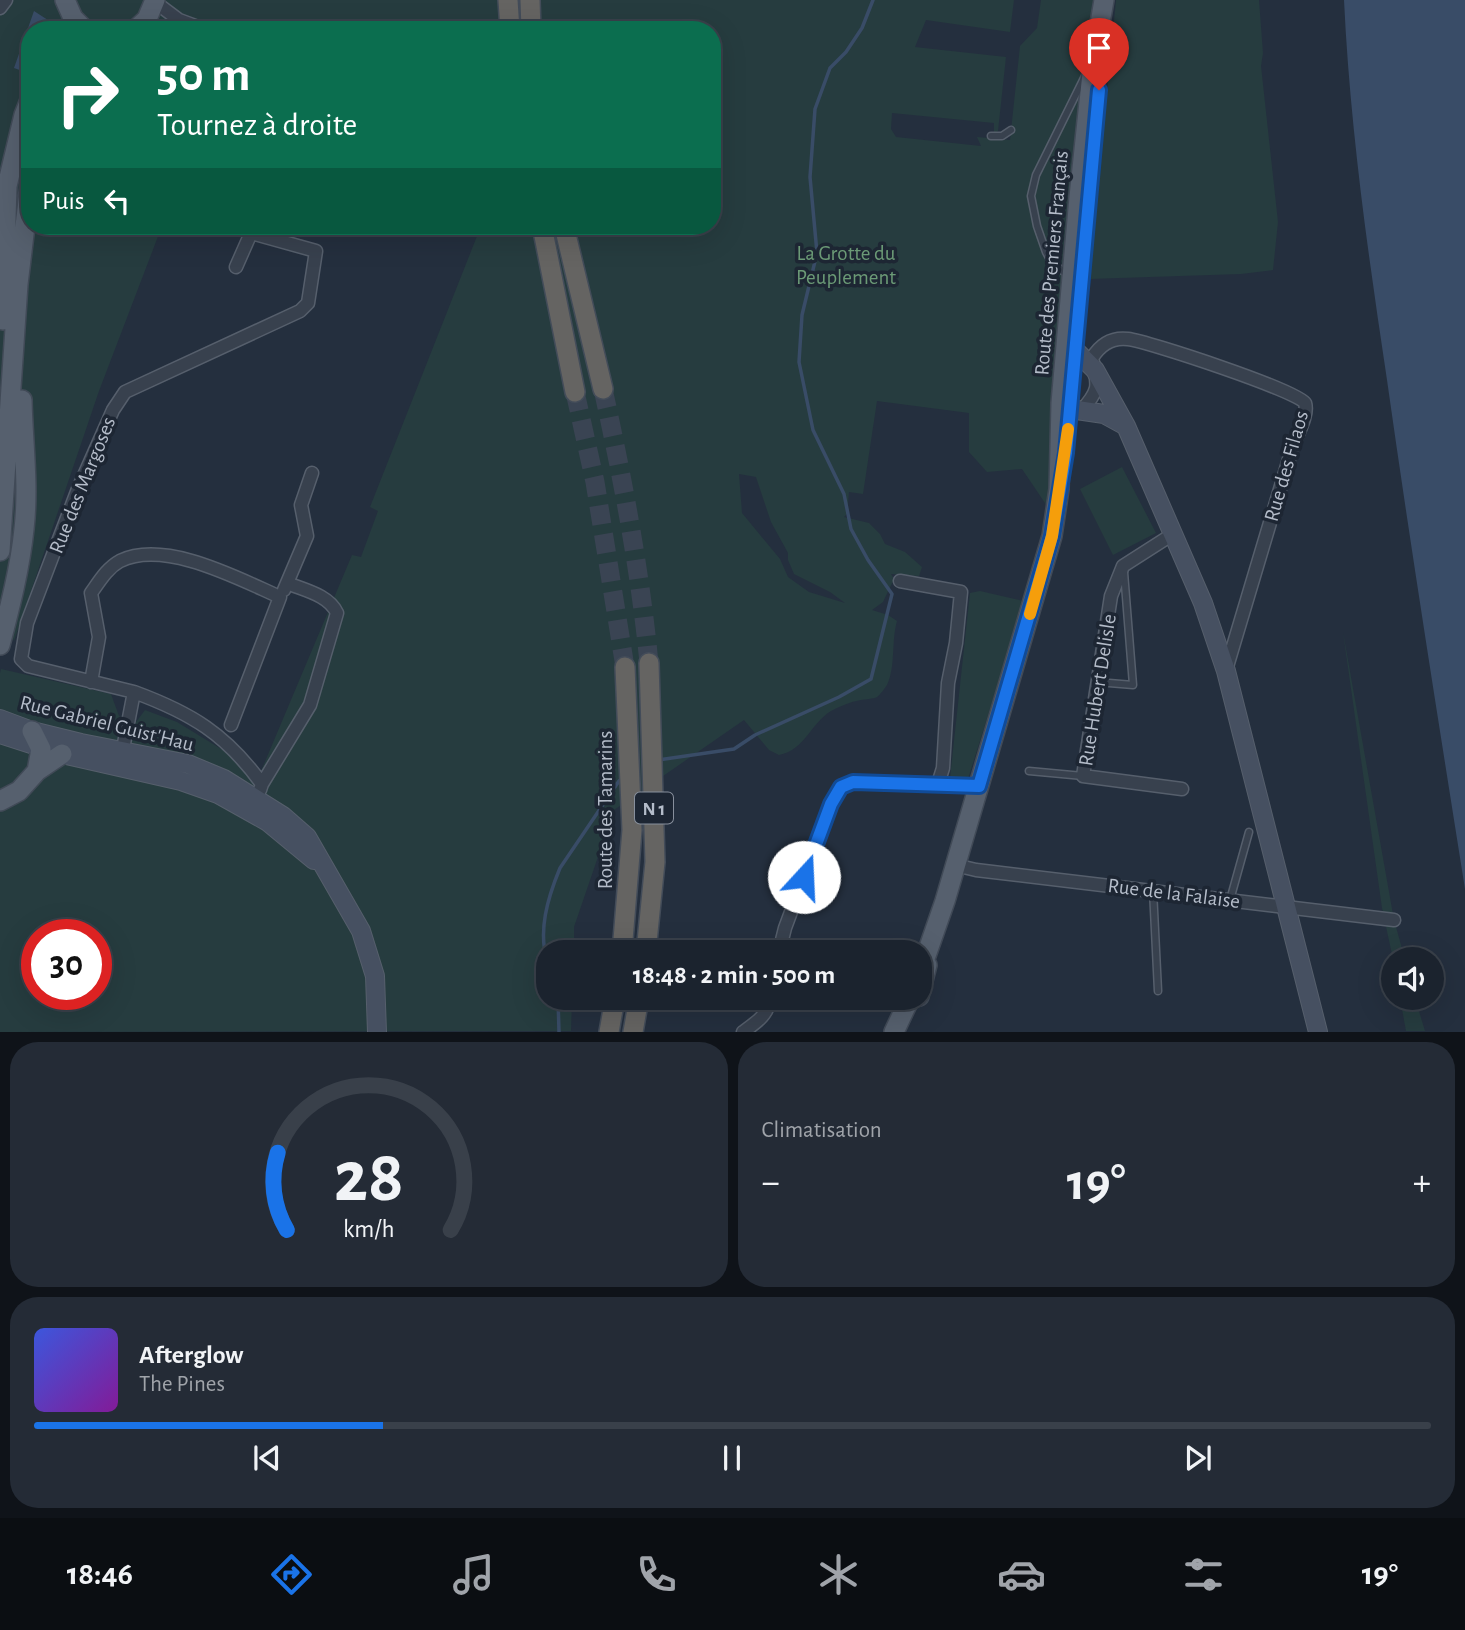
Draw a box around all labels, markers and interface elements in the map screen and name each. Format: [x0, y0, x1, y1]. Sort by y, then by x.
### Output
pin [1069, 18, 1129, 90]
icon: arrive [1080, 29, 1118, 67]
icon: right [42, 49, 133, 140]
text: 50 m [157, 51, 251, 100]
text: Tournez à droite [157, 109, 357, 141]
street label: Route des Premiers Français [1031, 150, 1072, 376]
icon: left [98, 182, 136, 220]
text: Puis [42, 188, 84, 214]
park label: La Grotte du Peuplement [796, 243, 896, 288]
street label: Rue des Filaos [1261, 408, 1312, 524]
street label: Rue des Margoses [46, 414, 119, 556]
street label: Rue Hubert Delisle [1075, 613, 1120, 768]
street label: Rue Gabriel Guist'Hau [18, 692, 196, 755]
street label: Route des Tamarins [595, 731, 616, 889]
road number: N 1 [635, 792, 673, 824]
position arrow [767, 840, 841, 914]
street label: Rue de la Falaise [1107, 875, 1241, 912]
speed limit sign: 30 [21, 919, 112, 1010]
map controls [1381, 947, 1444, 1010]
button: sound [1381, 947, 1444, 1010]
text: 18:48 · 2 min · 500 m [633, 962, 835, 988]
text: Climatisation [762, 1119, 882, 1142]
text: 28 [334, 1143, 404, 1216]
text: 19° [1067, 1157, 1126, 1209]
text: − [762, 1164, 780, 1202]
text: + [1413, 1164, 1431, 1202]
text: km/h [343, 1217, 395, 1242]
text: Afterglow [139, 1342, 243, 1368]
text: The Pines [139, 1373, 225, 1396]
icon: previous [248, 1439, 286, 1477]
icon: pause [713, 1439, 751, 1477]
icon: next [1179, 1439, 1217, 1477]
icon: directions [267, 1550, 316, 1599]
icon: music [449, 1550, 498, 1599]
icon: phone [632, 1550, 681, 1599]
icon: climate [814, 1550, 863, 1599]
icon: car [997, 1550, 1046, 1599]
icon: filters [1179, 1550, 1228, 1599]
text: 18:46 [67, 1558, 133, 1590]
text: 19° [1362, 1558, 1398, 1590]

